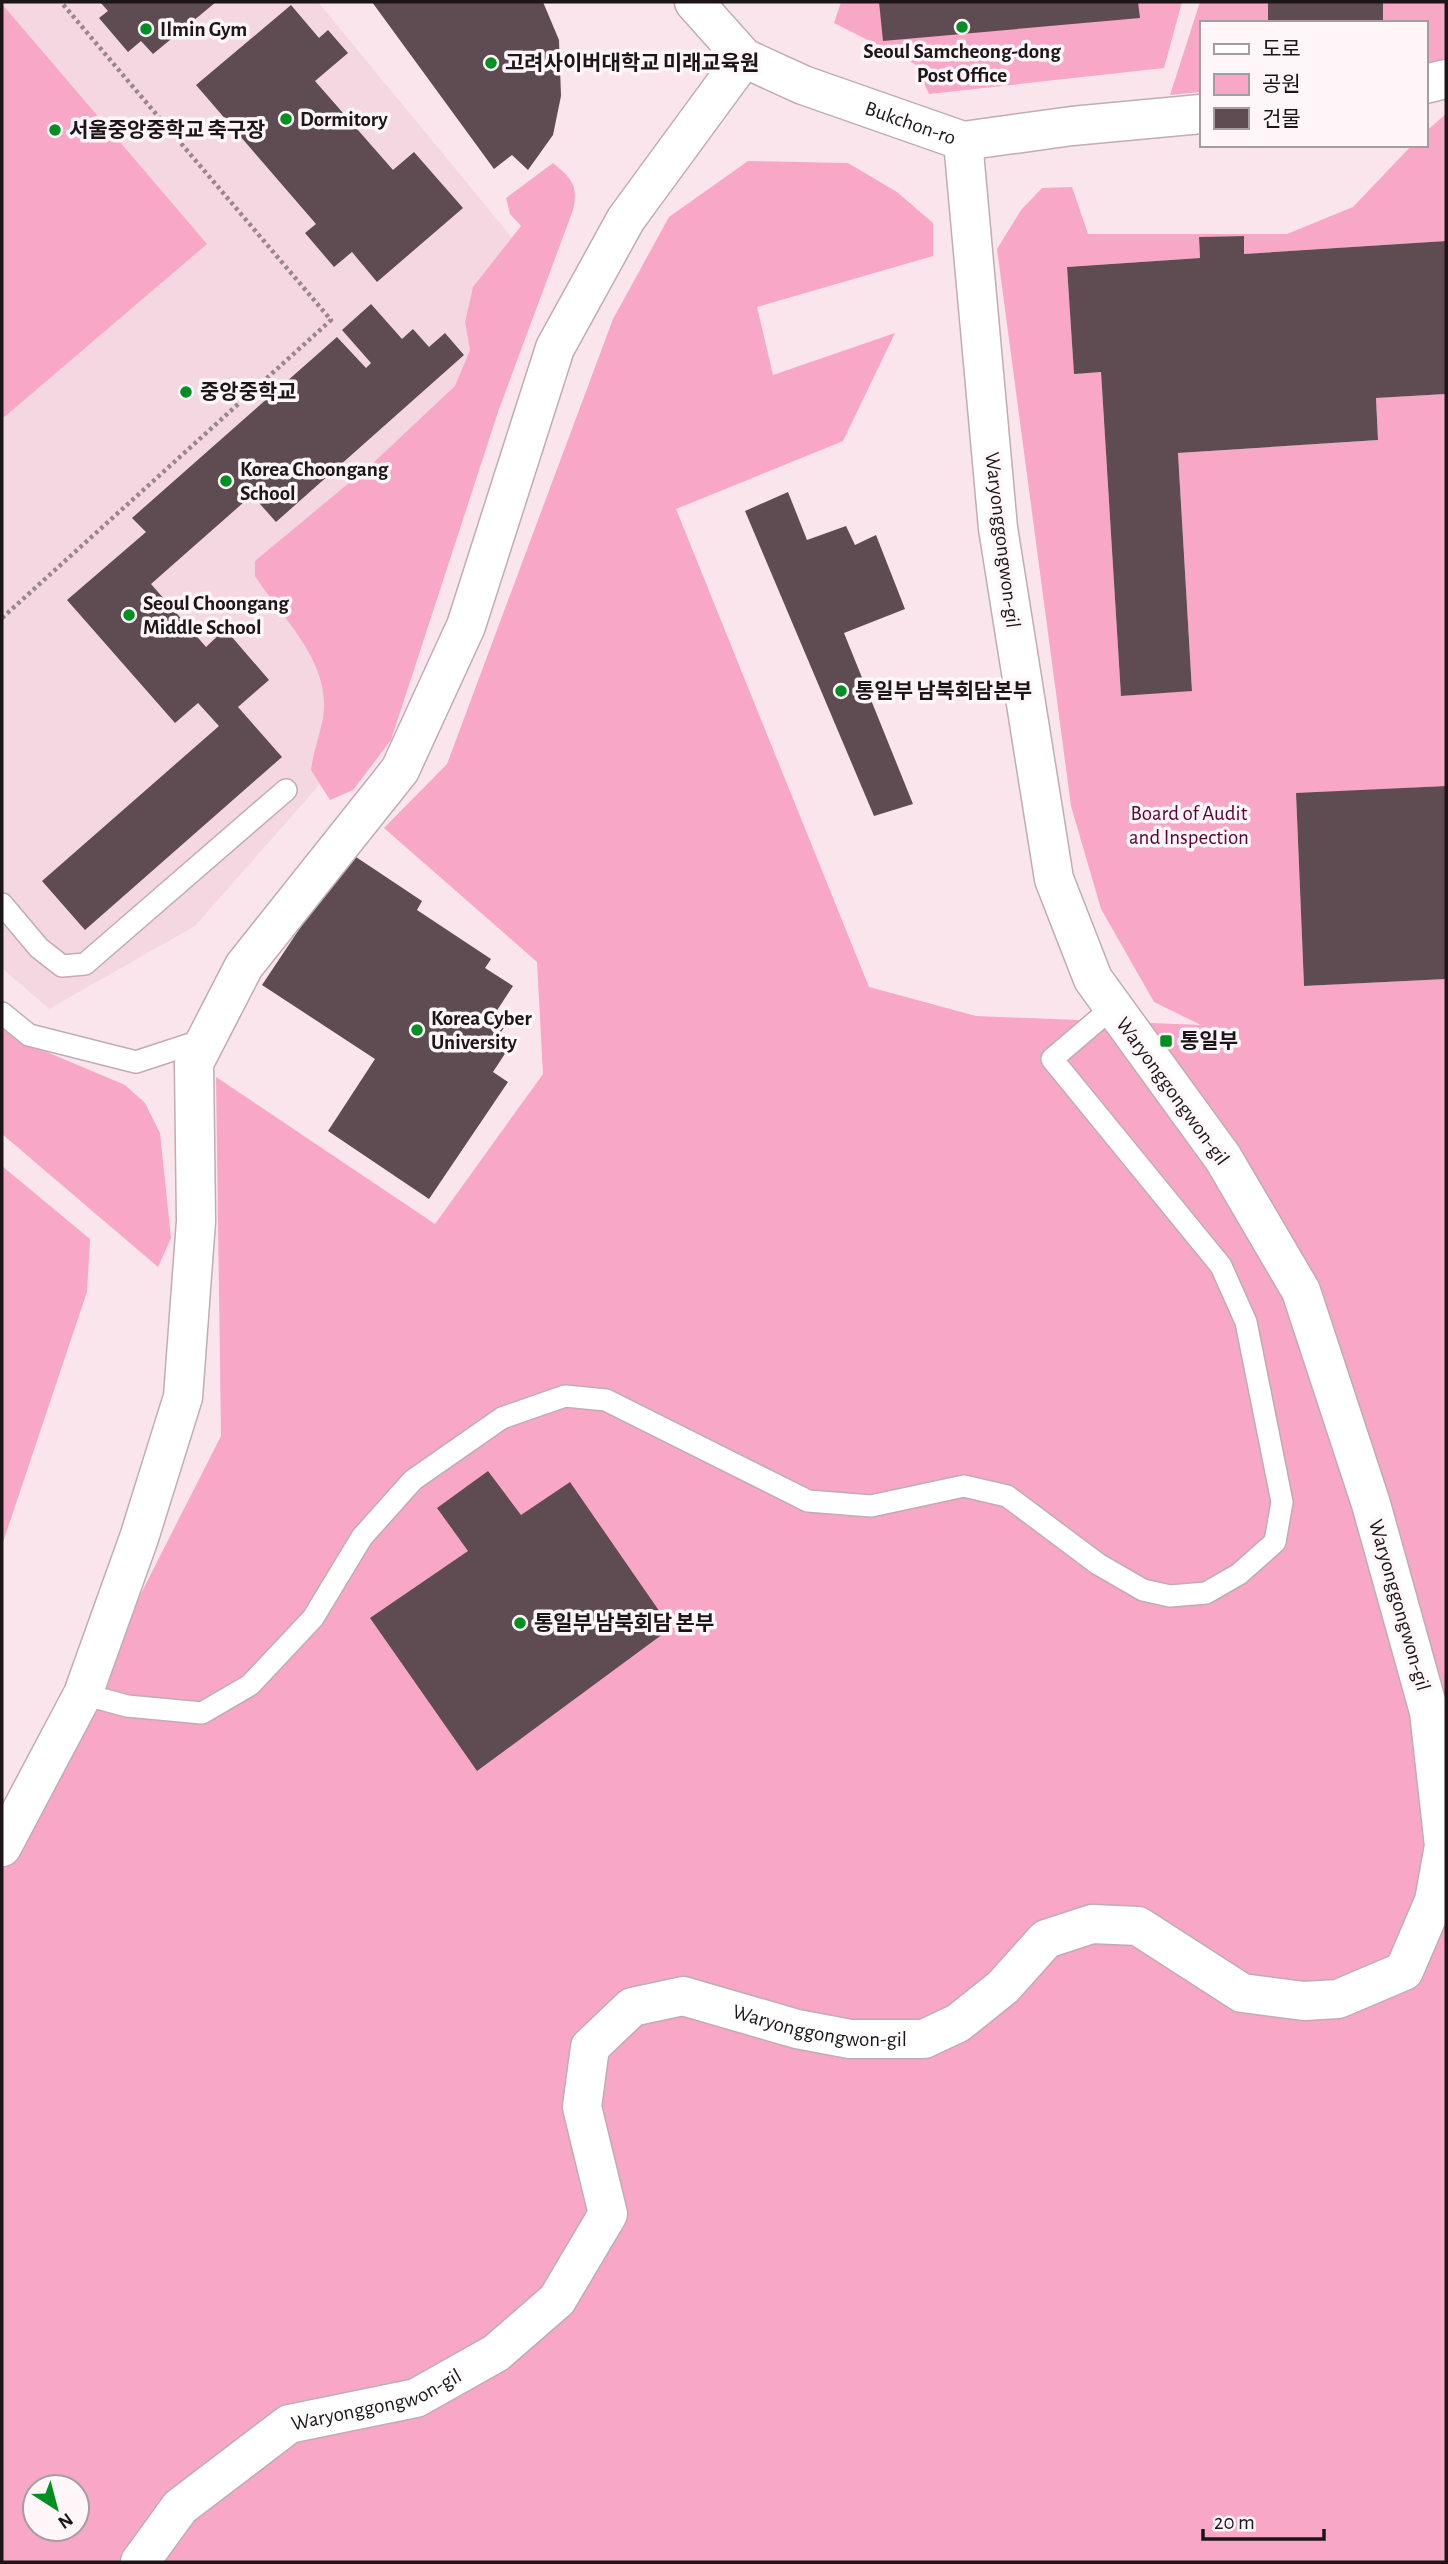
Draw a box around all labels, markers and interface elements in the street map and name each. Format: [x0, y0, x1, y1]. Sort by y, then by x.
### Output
place label: Ilmin Gym [160, 19, 247, 40]
marker: Seoul Samcheong-dong Post Office [954, 19, 970, 35]
marker: Ilmin Gym [138, 21, 154, 37]
legend [1200, 21, 1427, 147]
text: 도로 [1262, 39, 1301, 60]
place label: Seoul Samcheong-dong Post Office [863, 41, 1061, 86]
place label: 고려사이버대학교 미래교육원 [505, 52, 759, 74]
marker: 고려사이버대학교 미래교육원 [483, 55, 499, 71]
text: 공원 [1262, 73, 1301, 95]
street label: Bukchon-ro [862, 98, 959, 149]
text: 건물 [1262, 108, 1301, 130]
place label: Dormitory [300, 109, 388, 130]
marker: Dormitory [278, 111, 294, 127]
place label: 서울중앙중학교 축구장 [69, 119, 265, 141]
marker: 서울중앙중학교 축구장 [47, 122, 63, 138]
place label: 중앙중학교 [200, 381, 297, 403]
marker: 중앙중학교 [178, 384, 194, 400]
street label: Waryonggongwon-gil [981, 451, 1024, 629]
place label: Korea Choongang School [240, 459, 389, 504]
marker: Korea Choongang School [218, 473, 234, 489]
place label: Seoul Choongang Middle School [143, 593, 289, 638]
marker: Seoul Choongang Middle School [121, 607, 137, 623]
place label: 통일부 남북회담본부 [855, 680, 1032, 702]
marker: 통일부 남북회담본부 [833, 683, 849, 699]
park label: Board of Audit and Inspection [1129, 803, 1249, 848]
place label: Korea Cyber University [431, 1008, 532, 1053]
street label: Waryonggongwon-gil [1112, 1013, 1233, 1169]
marker: Korea Cyber University [409, 1022, 425, 1038]
place label: 통일부 [1180, 1030, 1238, 1052]
marker: 통일부 [1158, 1033, 1174, 1049]
street label: Waryonggongwon-gil [1365, 1517, 1434, 1693]
place label: 통일부 남북회담 본부 [534, 1612, 714, 1634]
marker: 통일부 남북회담 본부 [512, 1615, 528, 1631]
street label: Waryonggongwon-gil [730, 2001, 907, 2050]
street label: Waryonggongwon-gil [289, 2365, 465, 2434]
north arrow [21, 2473, 91, 2543]
scale bar [1203, 2498, 1324, 2542]
text: N [54, 2509, 76, 2532]
text: 20 m [1214, 2512, 1255, 2533]

